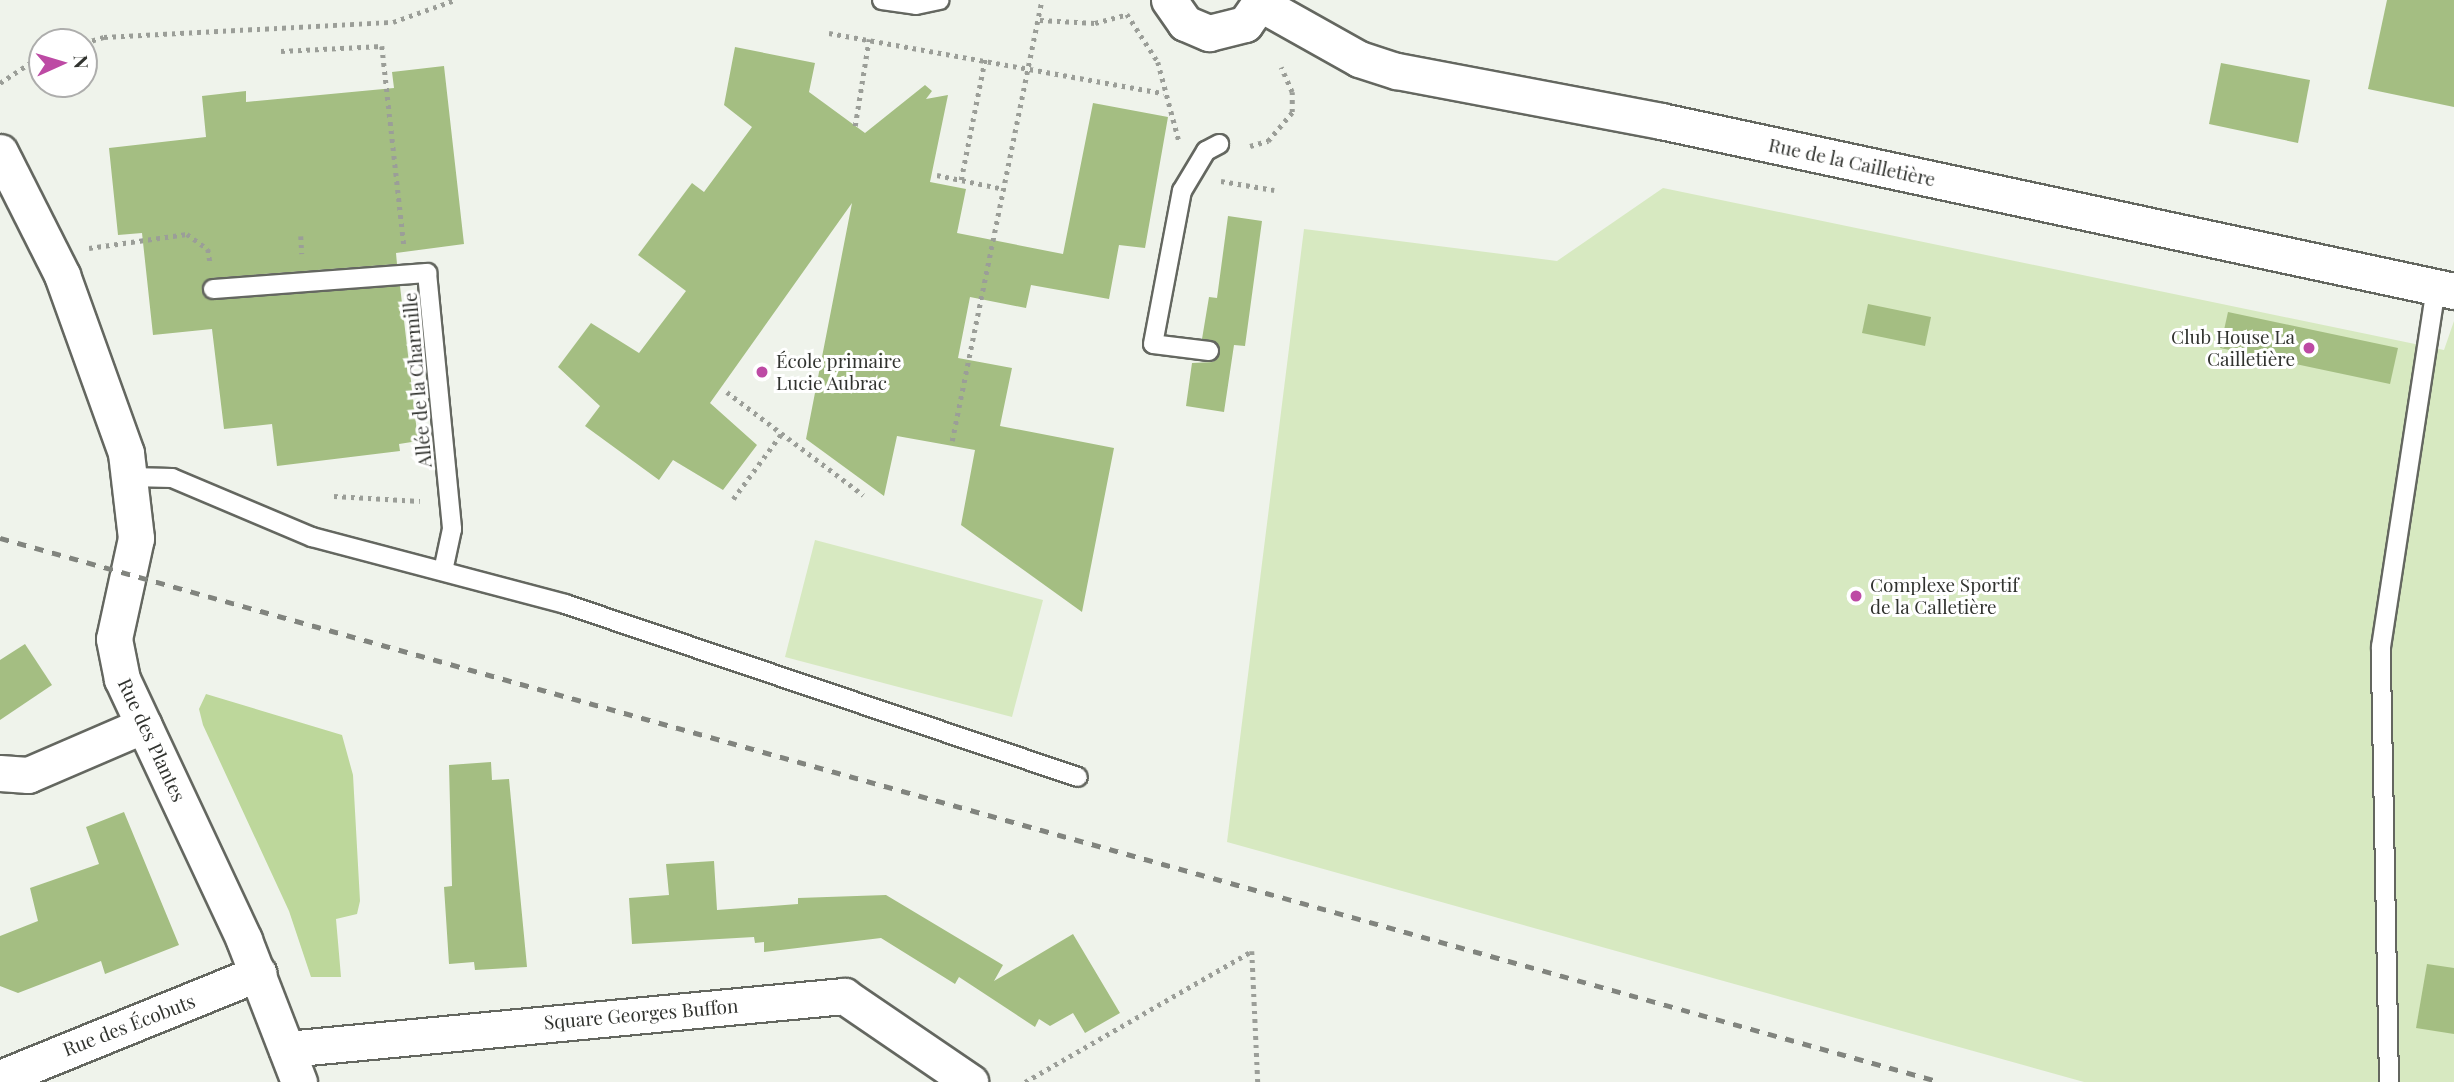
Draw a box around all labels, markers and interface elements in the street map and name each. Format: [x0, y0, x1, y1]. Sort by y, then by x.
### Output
north arrow [28, 28, 98, 98]
text: N [69, 54, 95, 69]
street label: Rue de la Cailletière [1766, 133, 1938, 191]
street label: Allée de la Charmille [398, 291, 436, 469]
place label: Club House La Cailletière [2171, 326, 2295, 370]
marker: Club House La Cailletière [2301, 340, 2317, 356]
place label: École primaire Lucie Aubrac [776, 350, 901, 394]
marker: École primaire Lucie Aubrac [754, 364, 770, 380]
place label: Complexe Sportif de la Calletière [1870, 574, 2019, 618]
marker: Complexe Sportif de la Calletière [1848, 588, 1864, 604]
street label: Rue des Plantes [113, 675, 191, 805]
street label: Rue des Écobuts [60, 989, 198, 1061]
street label: Square Georges Buffon [543, 994, 739, 1034]

